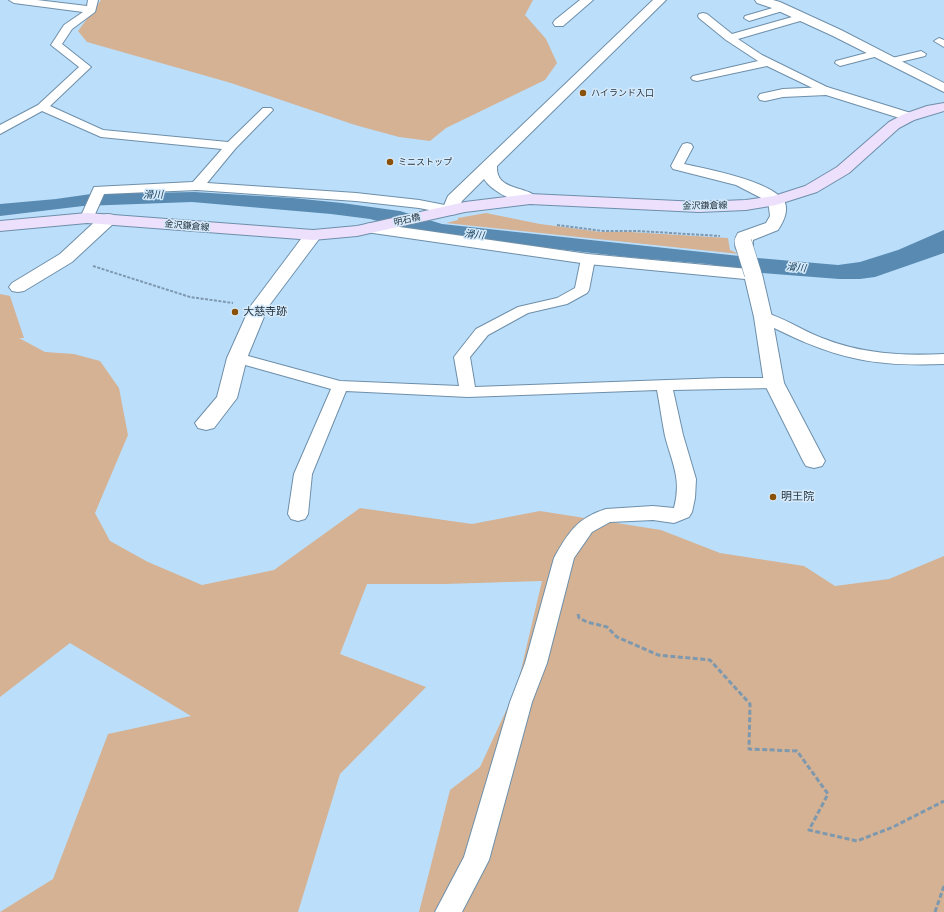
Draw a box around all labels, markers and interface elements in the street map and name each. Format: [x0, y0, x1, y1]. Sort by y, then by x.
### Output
marker: ハイランド入口 [578, 88, 588, 98]
place label: ハイランド入口 [591, 88, 654, 98]
marker: ミニストップ [385, 157, 395, 167]
place label: ミニストップ [398, 157, 452, 167]
water label: 滑川 [143, 189, 163, 201]
street label: 金沢鎌倉線 [682, 200, 728, 212]
street label: 明石橋 [393, 212, 421, 228]
street label: 金沢鎌倉線 [164, 219, 210, 233]
water label: 滑川 [463, 228, 485, 242]
water label: 滑川 [785, 261, 807, 275]
place label: 大慈寺跡 [243, 305, 287, 319]
marker: 大慈寺跡 [230, 307, 240, 317]
place label: 明王院 [781, 490, 814, 504]
marker: 明王院 [768, 492, 778, 502]

